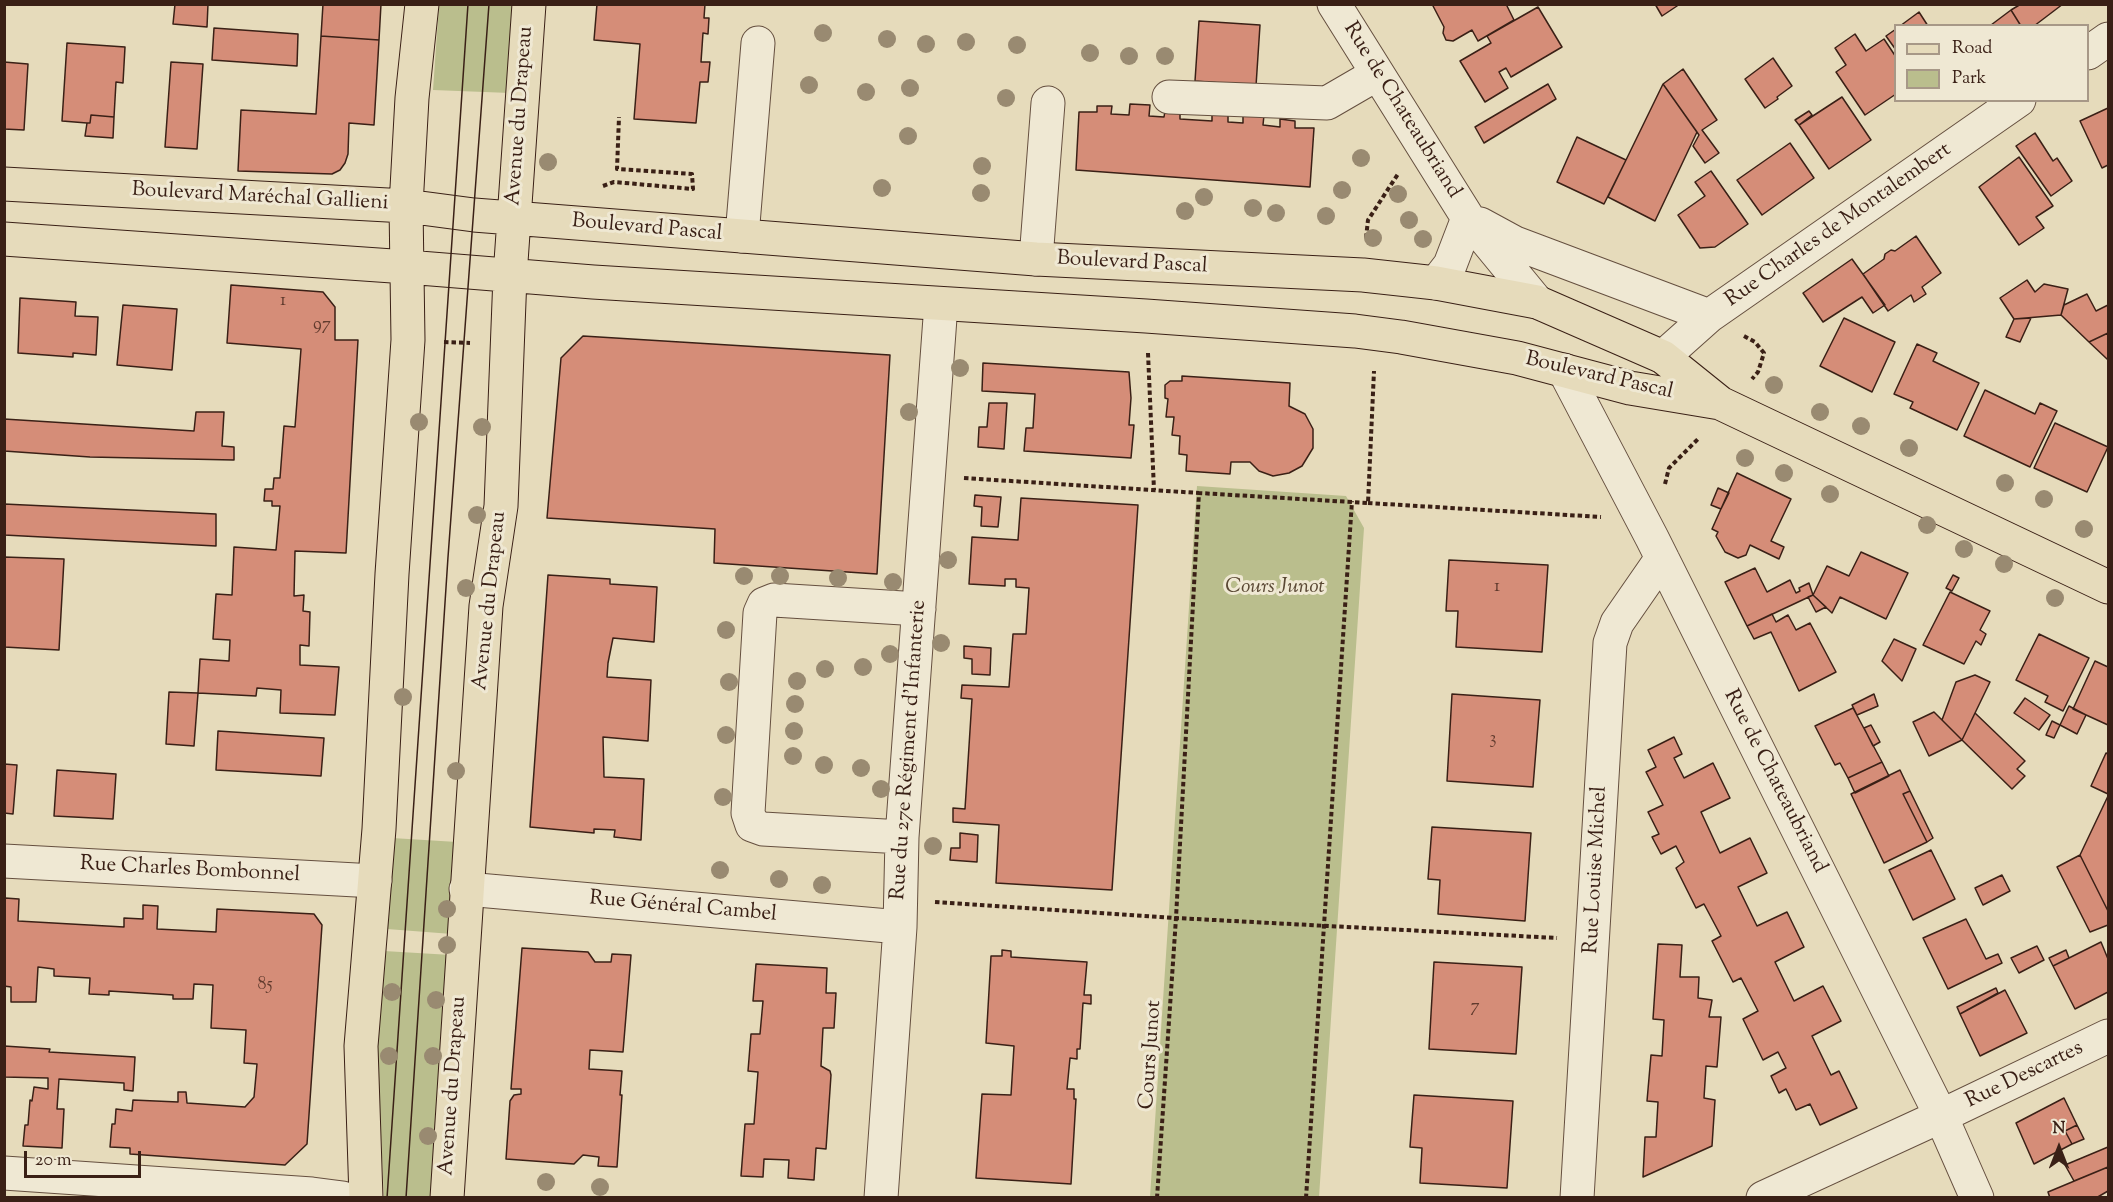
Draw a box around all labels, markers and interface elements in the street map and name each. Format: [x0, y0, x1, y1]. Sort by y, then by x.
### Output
street label: Rue de Chateaubriand [1337, 18, 1465, 204]
legend [1894, 24, 2089, 102]
street label: Avenue du Drapeau [502, 25, 540, 207]
text: Road [1952, 36, 1992, 62]
text: Park [1952, 66, 1986, 92]
street label: Rue Charles de Montalembert [1721, 138, 1957, 314]
street label: Boulevard Maréchal Gallieni [131, 179, 389, 217]
street label: Boulevard Pascal [571, 210, 723, 248]
street label: Boulevard Pascal [1056, 247, 1208, 281]
house number: 1 [280, 291, 286, 313]
house number: 97 [313, 315, 331, 337]
street label: Boulevard Pascal [1523, 348, 1675, 406]
street label: Avenue du Drapeau [469, 510, 513, 692]
park label: Cours Junot [1225, 575, 1325, 601]
house number: 1 [1494, 577, 1500, 599]
street label: Rue du 27e Régiment d'Infanterie [887, 599, 933, 901]
street label: Rue de Chateaubriand [1717, 686, 1831, 878]
house number: 3 [1489, 729, 1497, 751]
street label: Rue Louise Michel [1580, 786, 1614, 954]
street label: Rue Charles Bombonnel [79, 853, 301, 889]
street label: Rue Général Cambel [588, 887, 778, 929]
house number: 85 [257, 975, 273, 997]
street label: Avenue du Drapeau [435, 995, 473, 1177]
house number: 7 [1470, 997, 1480, 1019]
street label: Cours Junot [1136, 1000, 1168, 1110]
street label: Rue Descartes [1962, 1037, 2088, 1115]
north arrow [2029, 1118, 2089, 1178]
text: N [2053, 1118, 2065, 1141]
scale bar [27, 1139, 144, 1177]
text: 20 m [35, 1148, 72, 1174]

